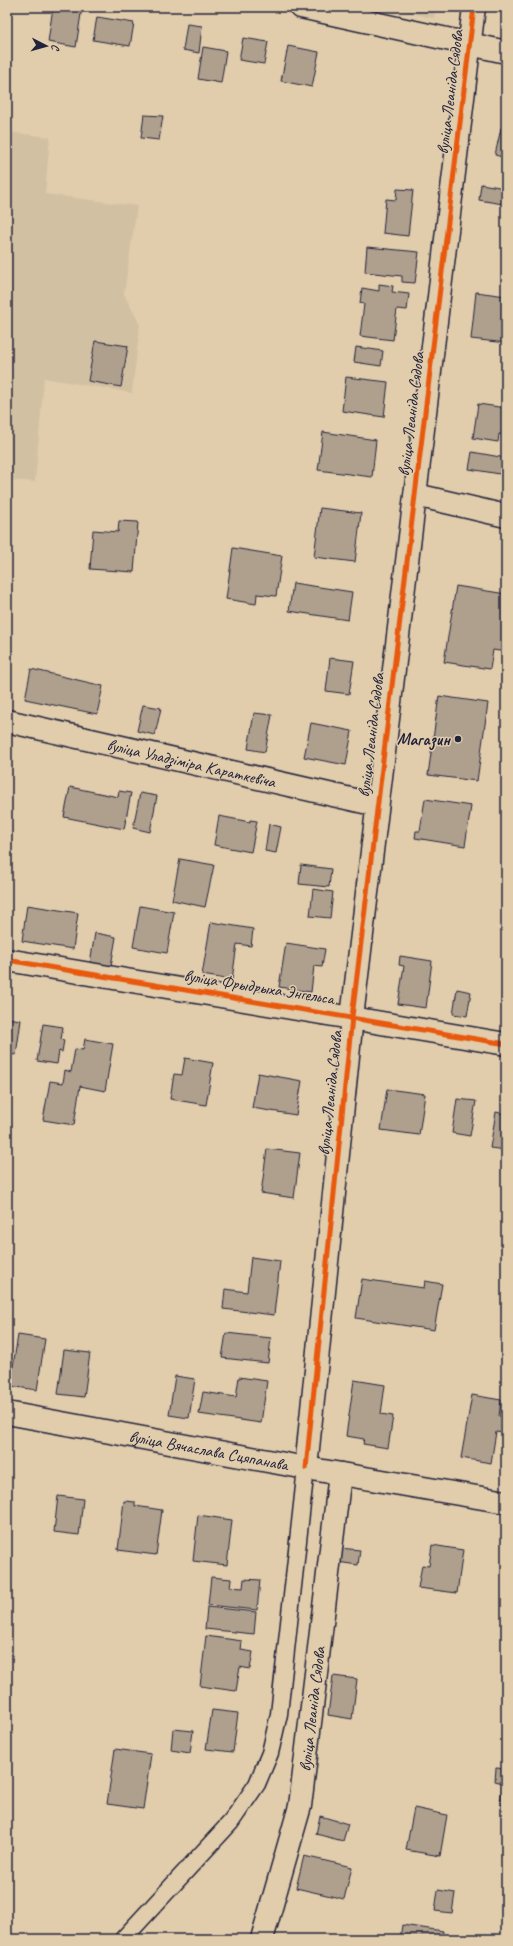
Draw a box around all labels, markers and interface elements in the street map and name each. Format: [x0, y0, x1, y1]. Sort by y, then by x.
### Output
north arrow [26, 26, 66, 66]
street label: вуліца Леаніда Сядова [432, 27, 468, 155]
text: С [49, 44, 63, 52]
street label: вуліца Леаніда Сядова [393, 349, 429, 477]
street label: вуліца Леаніда Сядова [353, 670, 389, 798]
place label: Магазин [397, 729, 451, 751]
street label: вуліца Уладзіміра Караткевіча [105, 734, 279, 792]
marker: Магазин [453, 734, 463, 744]
street label: вуліца Фрыдрыха Энгельса [182, 965, 338, 1010]
street label: вуліца Леаніда Сядова [313, 1028, 347, 1156]
street label: вуліца Вячаслава Сцяпанава [127, 1425, 292, 1475]
street label: вуліца Леаніда Сядова [294, 1644, 330, 1772]

